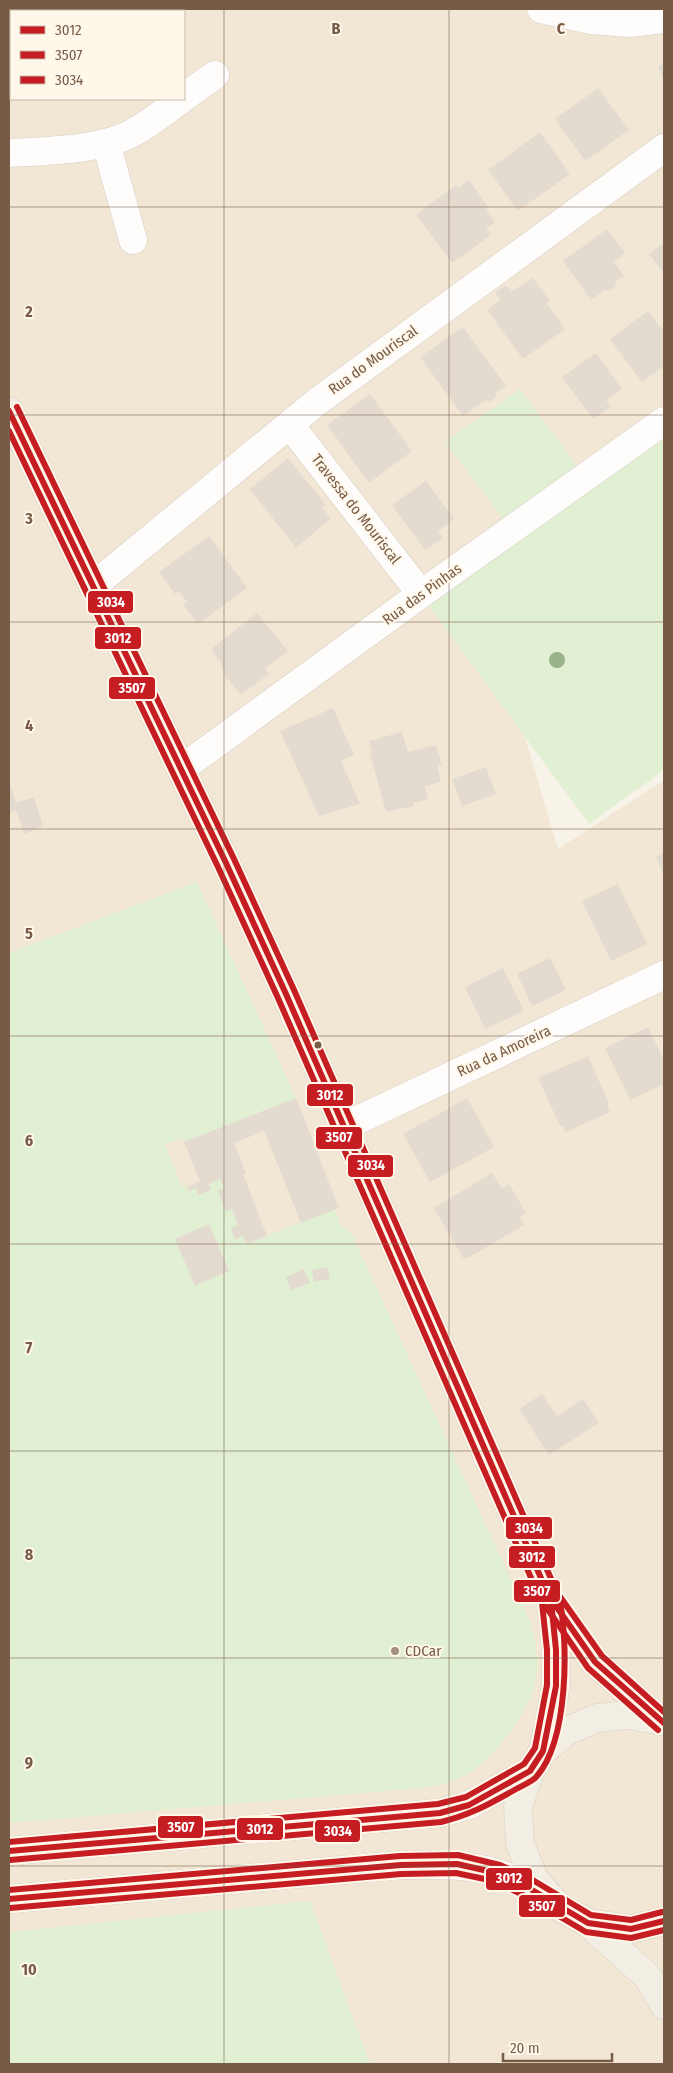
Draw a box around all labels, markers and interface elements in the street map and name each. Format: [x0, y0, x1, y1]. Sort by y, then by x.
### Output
legend [10, 10, 185, 100]
text: B [332, 19, 341, 38]
text: C [557, 19, 566, 38]
text: 3012 [55, 21, 82, 39]
text: 3507 [55, 46, 82, 64]
text: 3034 [55, 71, 83, 89]
text: 2 [24, 302, 33, 321]
street label: Rua do Mouriscal [325, 322, 421, 398]
street label: Travessa do Mouriscal [307, 450, 405, 568]
text: 3 [24, 509, 33, 528]
street label: Rua das Pinhas [379, 559, 465, 629]
line badge: 3034 [87, 590, 134, 614]
text: 3034 [96, 594, 125, 611]
line badge: 3012 [94, 626, 142, 650]
text: 3012 [104, 630, 132, 647]
line badge: 3507 [108, 676, 156, 700]
text: 3507 [118, 680, 145, 697]
text: 4 [25, 716, 33, 735]
text: 5 [25, 924, 33, 943]
street label: Rua da Amoreira [454, 1021, 554, 1081]
unlabelled marker [313, 1040, 323, 1050]
line badge: 3012 [306, 1083, 354, 1107]
text: 3012 [316, 1087, 344, 1104]
line badge: 3507 [315, 1126, 363, 1150]
text: 3507 [325, 1129, 352, 1146]
text: 6 [25, 1131, 33, 1150]
line badge: 3034 [347, 1154, 394, 1178]
text: 3034 [356, 1157, 385, 1174]
text: 7 [26, 1338, 33, 1357]
line badge: 3034 [505, 1516, 553, 1540]
text: 3034 [514, 1520, 543, 1537]
text: 8 [25, 1545, 34, 1564]
line badge: 3012 [508, 1545, 556, 1569]
text: 3012 [518, 1549, 546, 1566]
line badge: 3507 [513, 1579, 561, 1603]
text: 3507 [523, 1583, 550, 1600]
place label: CDCar [405, 1642, 442, 1660]
marker: CDCar [389, 1645, 401, 1657]
text: 9 [25, 1753, 33, 1772]
line badge: 3507 [157, 1815, 204, 1839]
line badge: 3012 [236, 1817, 284, 1841]
text: 3507 [167, 1819, 194, 1836]
line badge: 3034 [314, 1819, 361, 1843]
text: 3012 [246, 1821, 274, 1838]
text: 3034 [323, 1823, 352, 1840]
line badge: 3012 [485, 1867, 533, 1891]
text: 3012 [495, 1870, 523, 1887]
line badge: 3507 [518, 1894, 566, 1918]
text: 3507 [528, 1898, 555, 1915]
text: 10 [21, 1960, 37, 1979]
scale bar [503, 2030, 612, 2062]
text: 20 m [510, 2039, 540, 2057]

